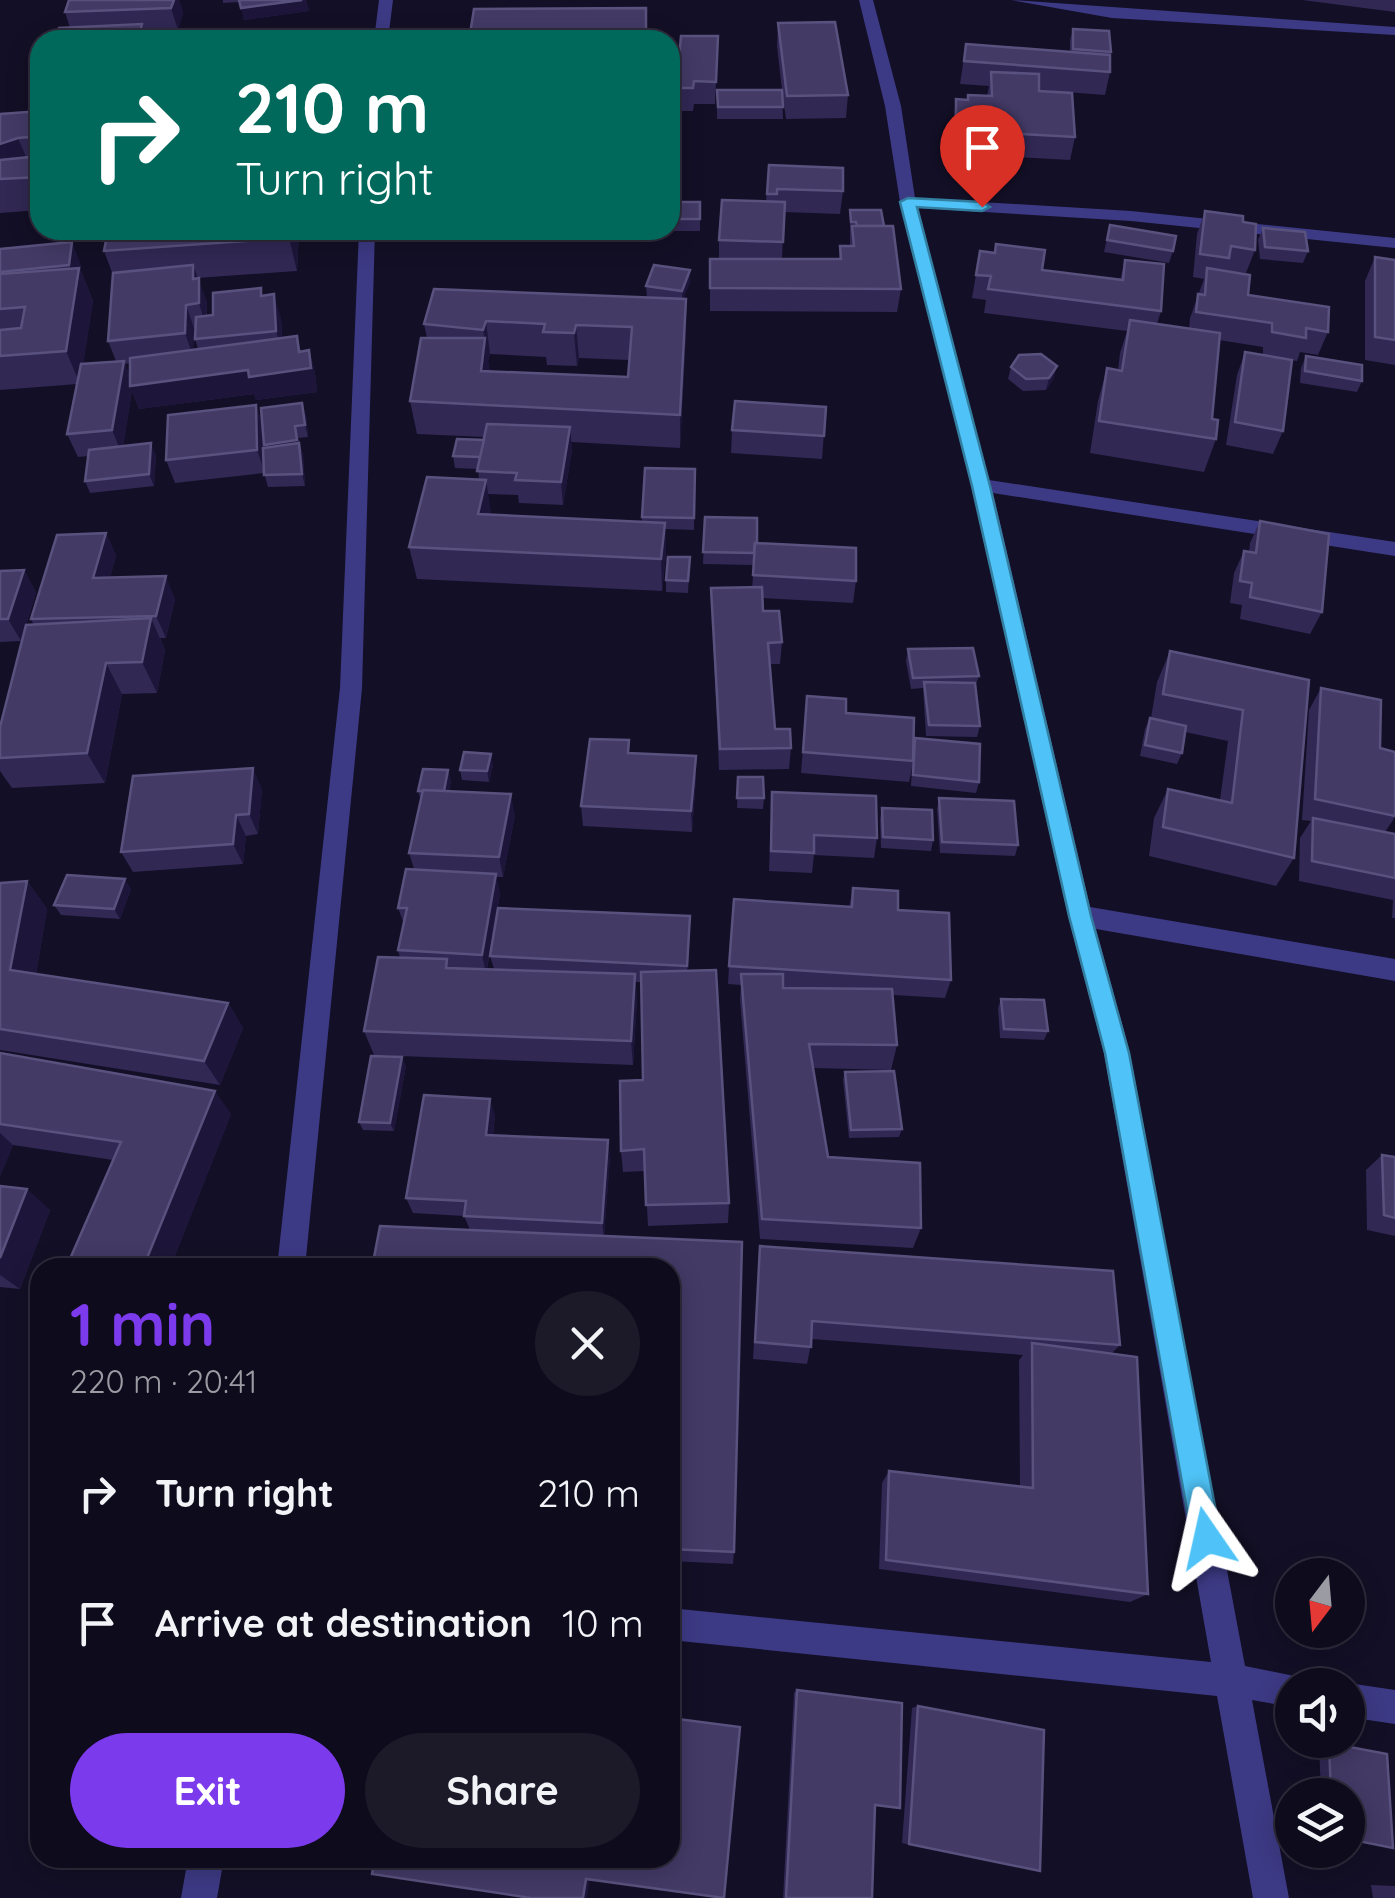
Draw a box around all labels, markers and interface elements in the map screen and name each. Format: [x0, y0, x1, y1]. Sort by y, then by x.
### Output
text: 210 m [235, 63, 429, 151]
icon: right [70, 70, 200, 200]
pin [940, 105, 1025, 208]
icon: arrive [955, 120, 1010, 175]
text: Turn right [235, 150, 434, 206]
text: 1 min [70, 1286, 215, 1361]
button: close [535, 1291, 640, 1396]
text: 220 m · 20:41 [70, 1361, 257, 1401]
icon: right [70, 1466, 125, 1521]
text: Turn right [155, 1469, 334, 1517]
text: 210 m [537, 1469, 640, 1517]
position arrow [1155, 1486, 1259, 1590]
north arrow [1275, 1558, 1365, 1648]
map controls [1275, 1558, 1365, 1868]
icon: arrive [70, 1596, 125, 1651]
text: Arrive at destination [155, 1599, 532, 1647]
text: 10 m [562, 1599, 644, 1647]
button: sound [1275, 1668, 1365, 1758]
button: Exit [70, 1733, 345, 1848]
button: Share [365, 1733, 640, 1848]
button: layers [1275, 1778, 1365, 1868]

